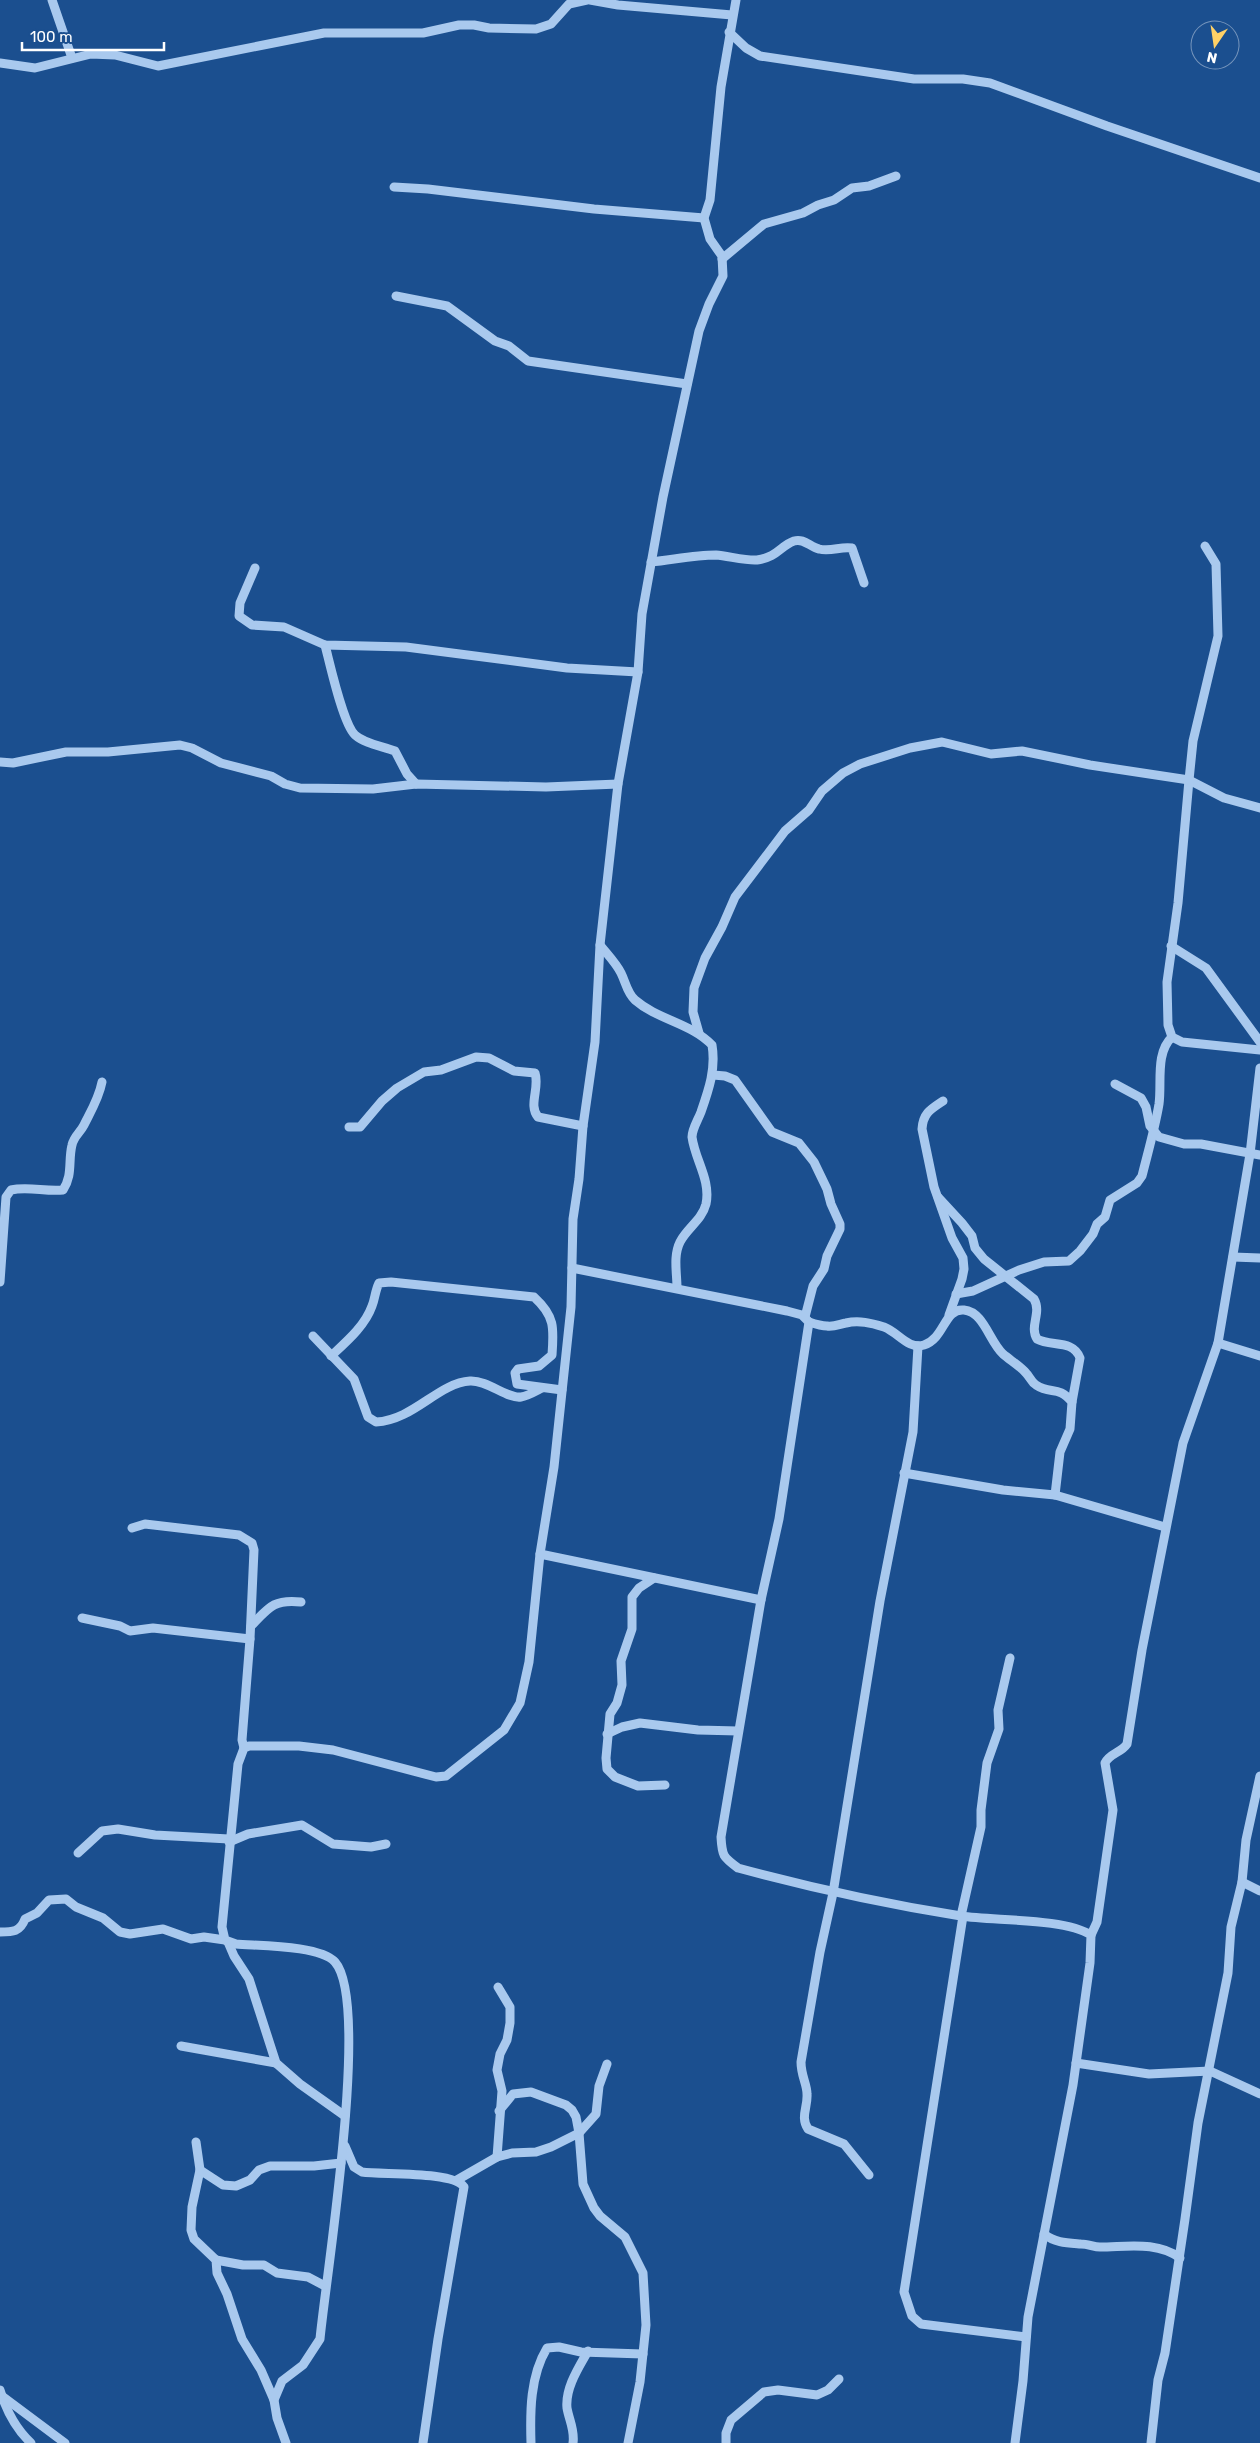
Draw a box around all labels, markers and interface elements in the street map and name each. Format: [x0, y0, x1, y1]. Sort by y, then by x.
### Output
scale bar [22, 20, 165, 52]
north arrow [1190, 20, 1240, 70]
text: 100 m [30, 28, 72, 46]
text: N [1205, 48, 1219, 67]

